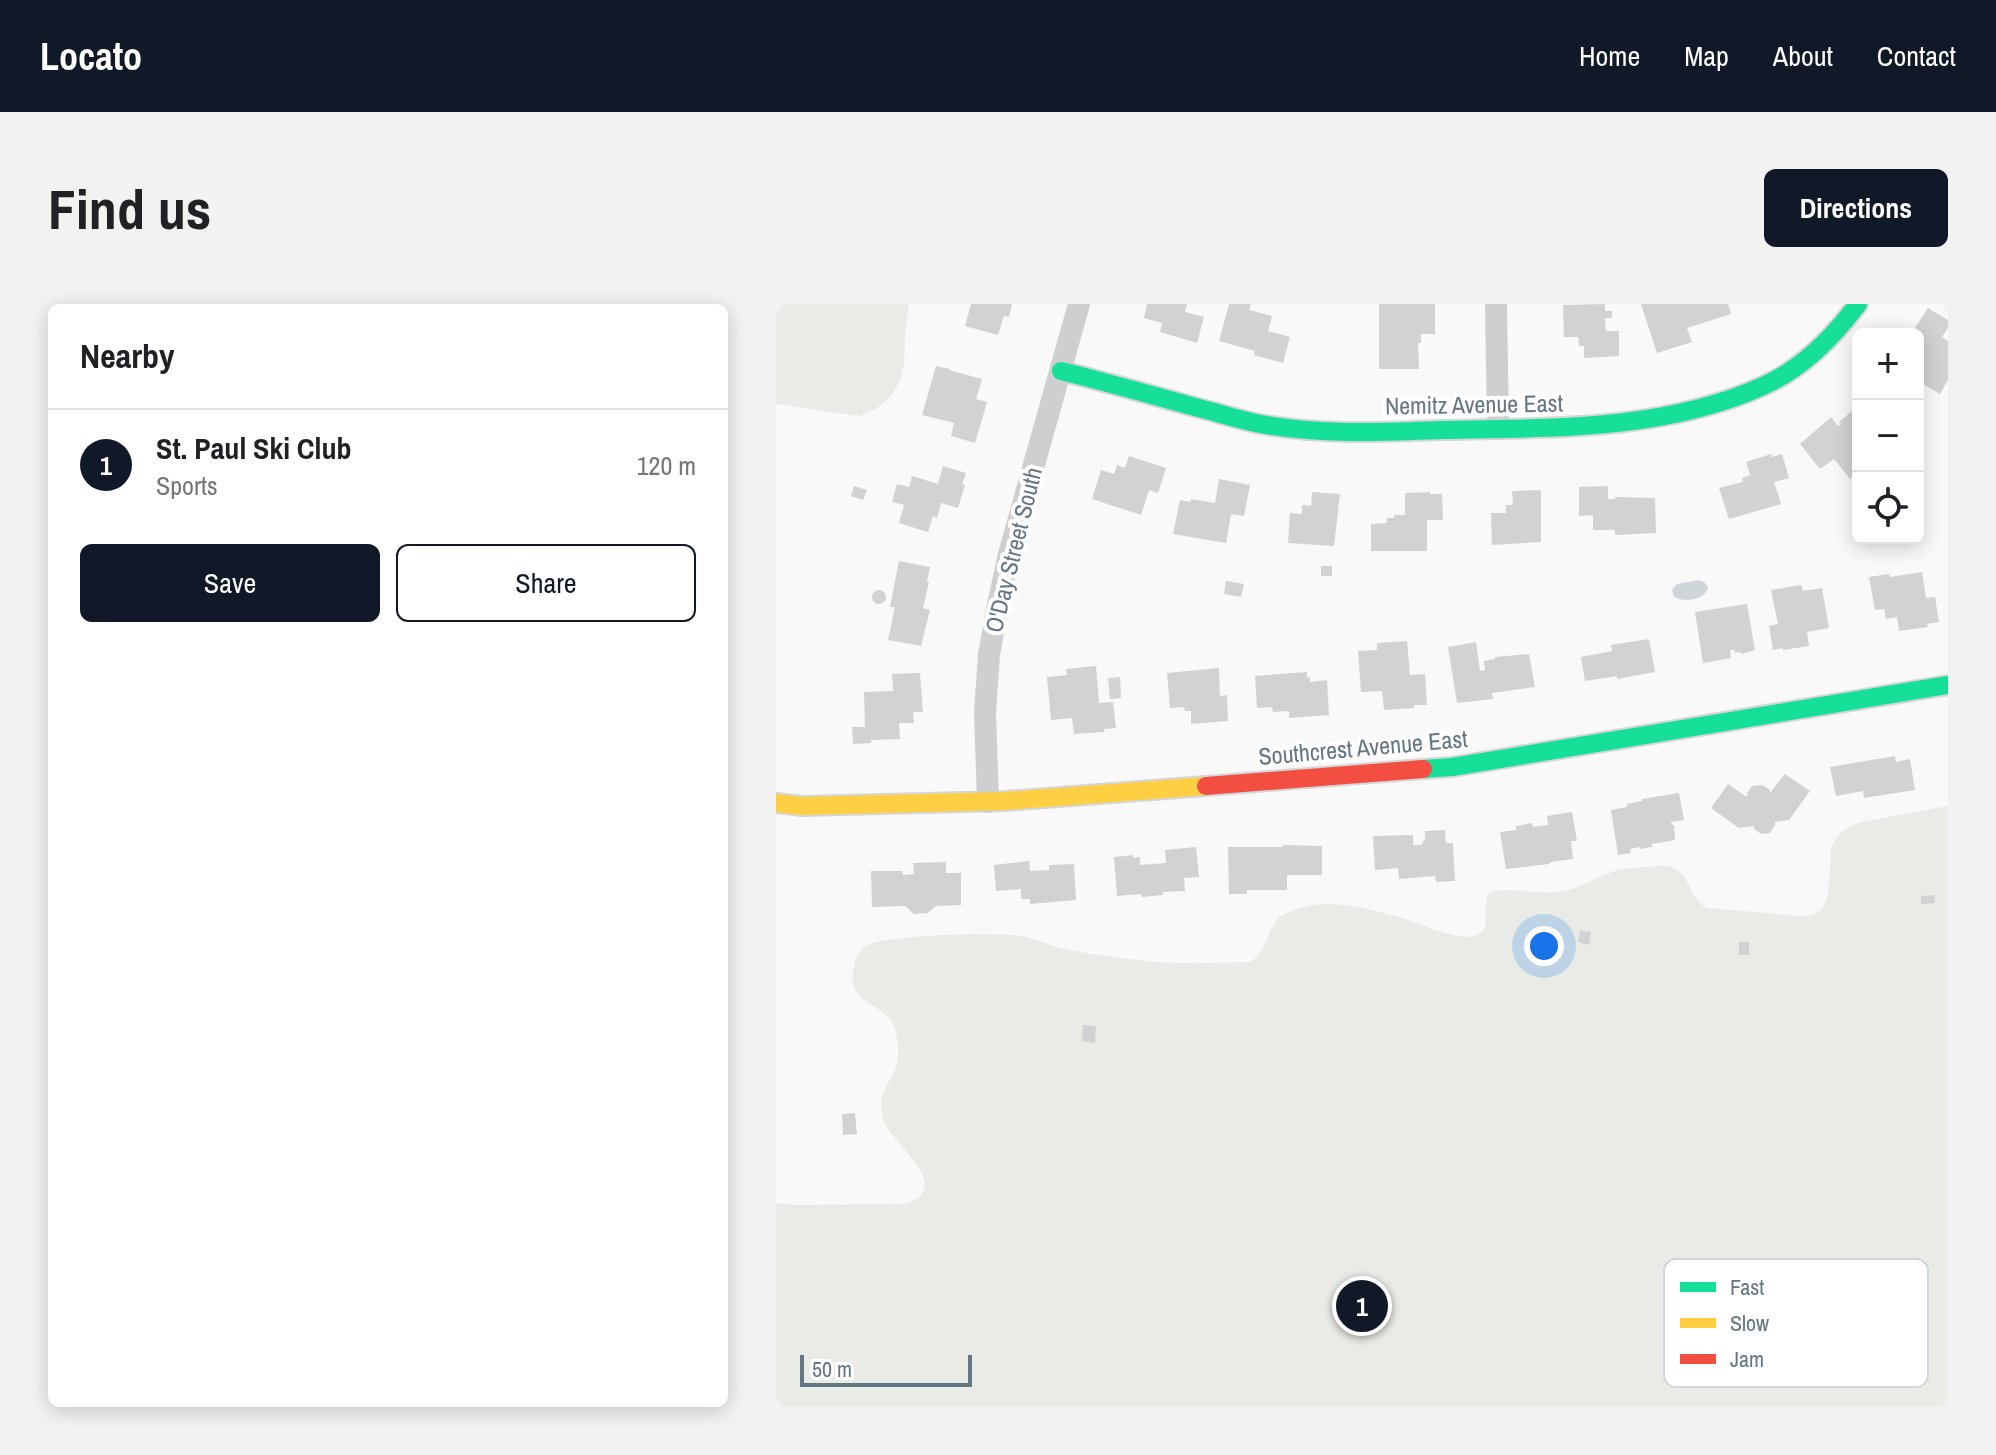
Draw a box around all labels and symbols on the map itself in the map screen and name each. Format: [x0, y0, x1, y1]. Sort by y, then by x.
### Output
street label: Nemitz Avenue East [1385, 386, 1564, 422]
street label: O'Day Street South [977, 464, 1049, 636]
street label: Southcrest Avenue East [1257, 722, 1469, 772]
your location [1524, 926, 1564, 966]
legend [1664, 1259, 1928, 1387]
text: Fast [1730, 1272, 1764, 1302]
pin: 1 [1336, 1276, 1388, 1336]
text: Slow [1730, 1308, 1769, 1338]
text: Jam [1730, 1344, 1764, 1374]
scale bar [800, 1351, 972, 1387]

